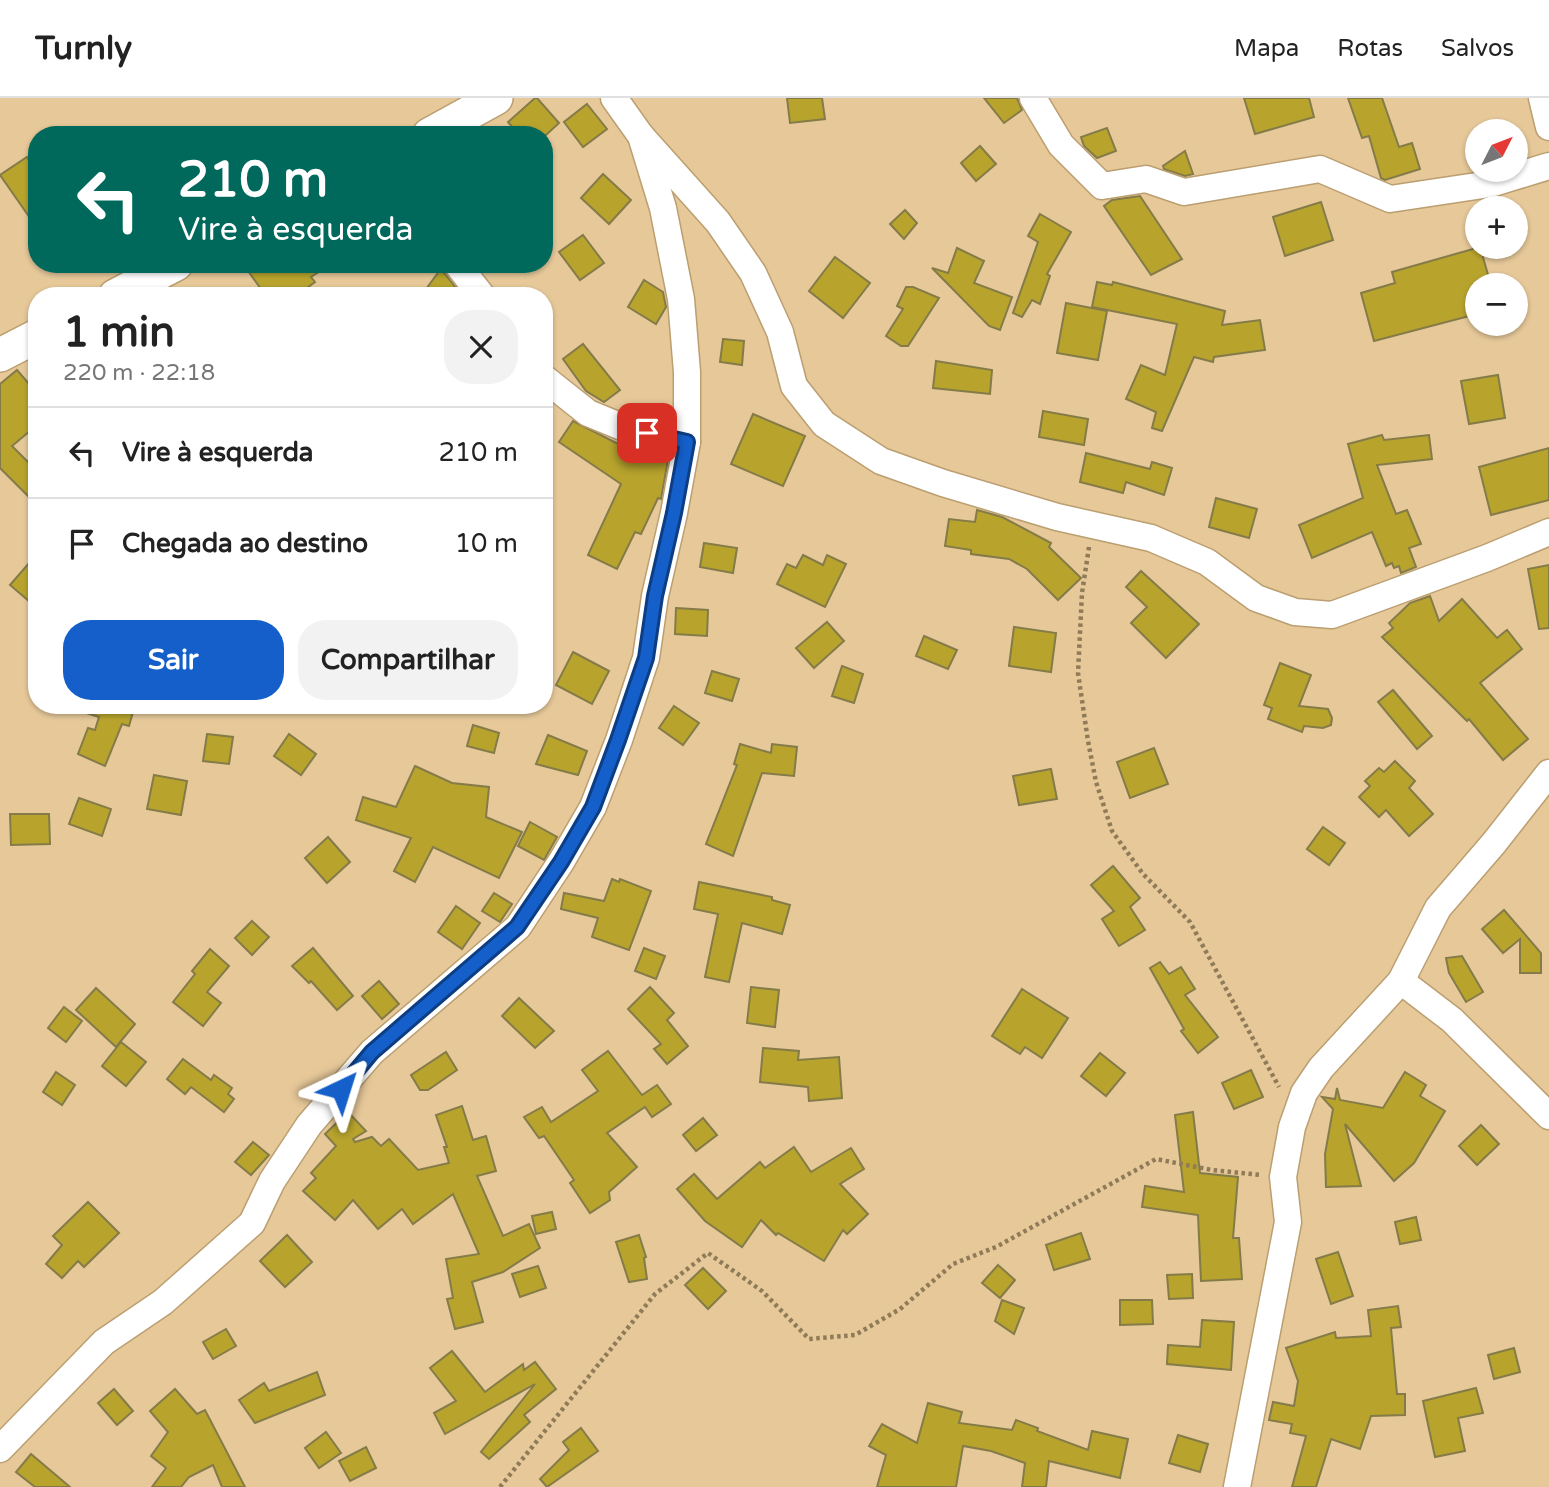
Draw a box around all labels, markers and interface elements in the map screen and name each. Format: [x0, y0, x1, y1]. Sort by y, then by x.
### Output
text: Turnly [35, 29, 132, 68]
text: Mapa [1234, 34, 1299, 63]
text: Rotas [1337, 34, 1403, 63]
text: Salvos [1441, 34, 1514, 63]
north arrow [1465, 119, 1528, 182]
map controls [1465, 119, 1528, 336]
text: 210 m [178, 151, 328, 210]
icon: left [63, 154, 154, 245]
button: + [1465, 196, 1528, 259]
text: Vire à esquerda [178, 211, 414, 249]
button: − [1465, 273, 1528, 336]
text: 1 min [63, 307, 175, 358]
button: close [444, 310, 518, 384]
text: 220 m · 22:18 [63, 359, 215, 387]
pin [617, 403, 677, 463]
icon: arrive [628, 414, 666, 452]
icon: left [63, 434, 101, 472]
text: Vire à esquerda [122, 437, 313, 468]
text: 210 m [438, 437, 518, 468]
icon: arrive [63, 525, 101, 563]
text: Chegada ao destino [122, 528, 368, 559]
text: 10 m [455, 528, 518, 559]
button: Sair [63, 620, 284, 700]
button: Compartilhar [298, 620, 518, 700]
position arrow [304, 1052, 378, 1126]

